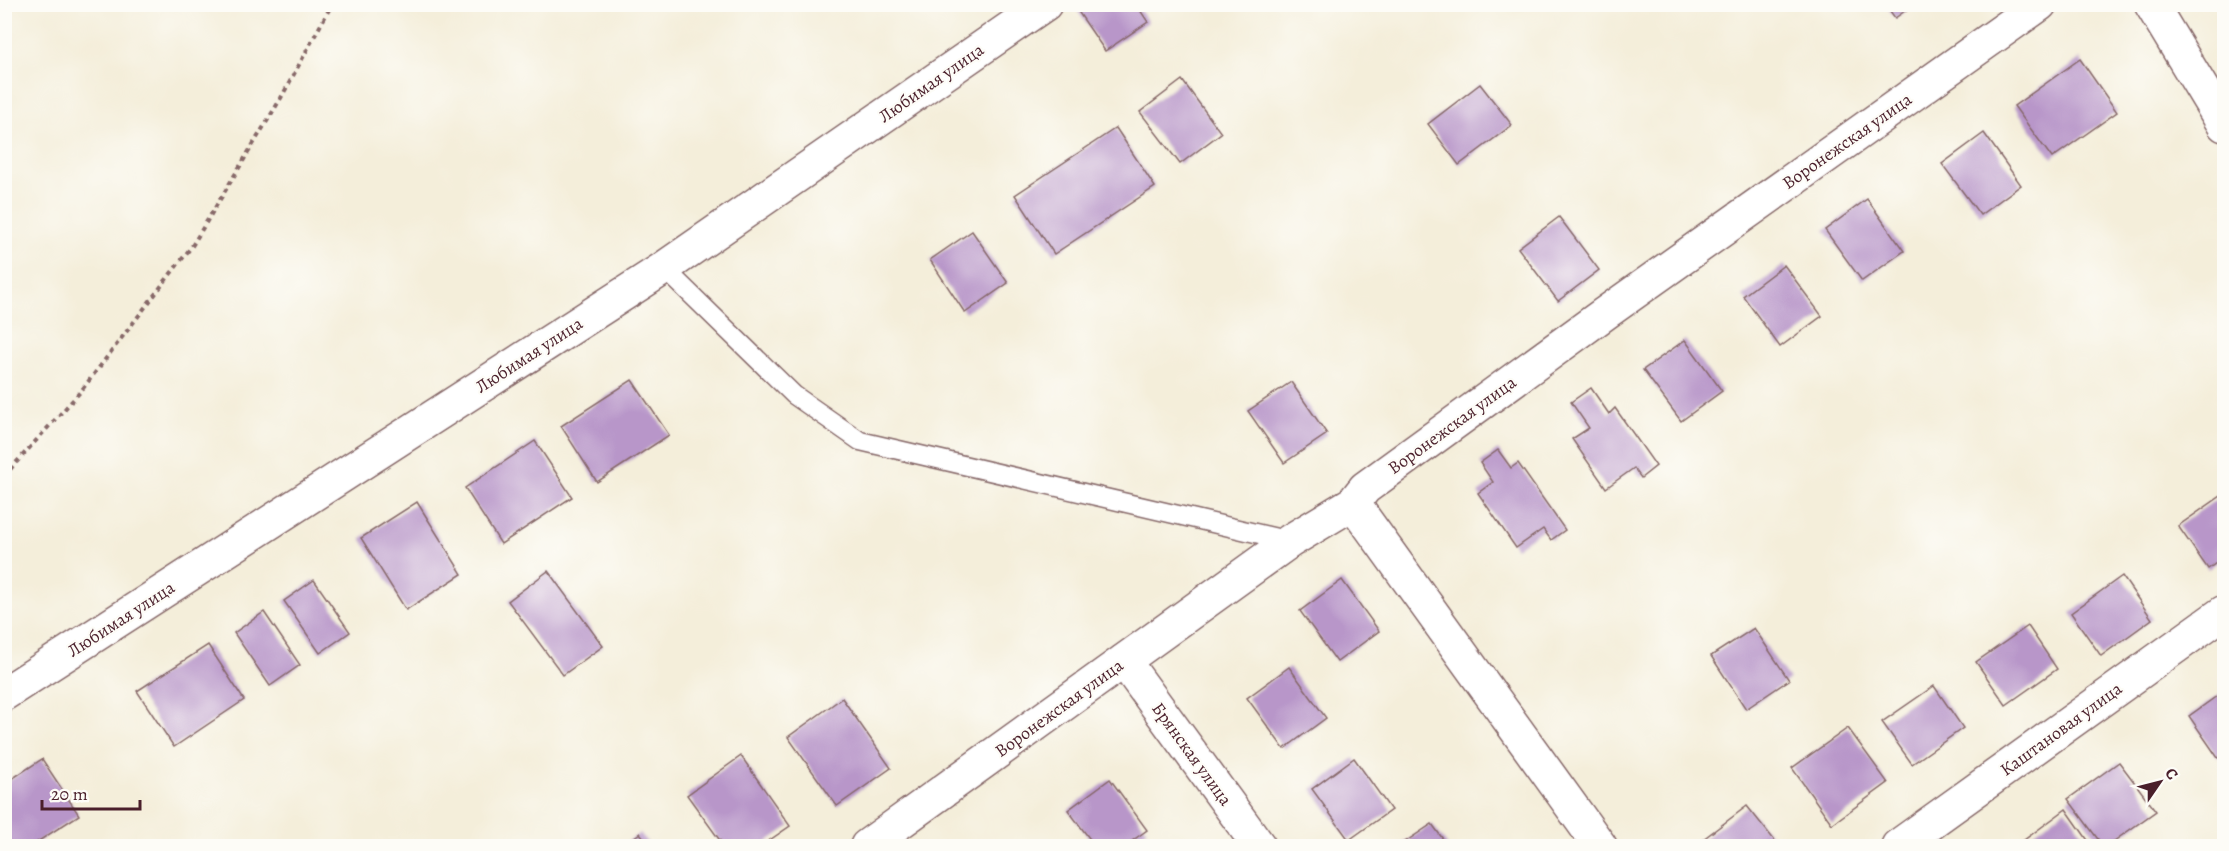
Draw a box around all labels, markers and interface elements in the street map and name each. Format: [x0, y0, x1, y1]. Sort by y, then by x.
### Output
street label: Любимая улица [874, 37, 989, 128]
street label: Воронежская улица [1777, 87, 1917, 195]
street label: Любимая улица [471, 311, 588, 399]
street label: Воронежская улица [1383, 370, 1522, 480]
street label: Любимая улица [63, 575, 180, 663]
street label: Воронежская улица [990, 653, 1129, 763]
street label: Каштановая улица [1995, 676, 2127, 781]
street label: Брянская улица [1146, 697, 1238, 811]
north arrow [2130, 752, 2190, 812]
text: С [2160, 764, 2183, 784]
scale bar [42, 773, 140, 811]
text: 20 m [51, 782, 88, 806]

